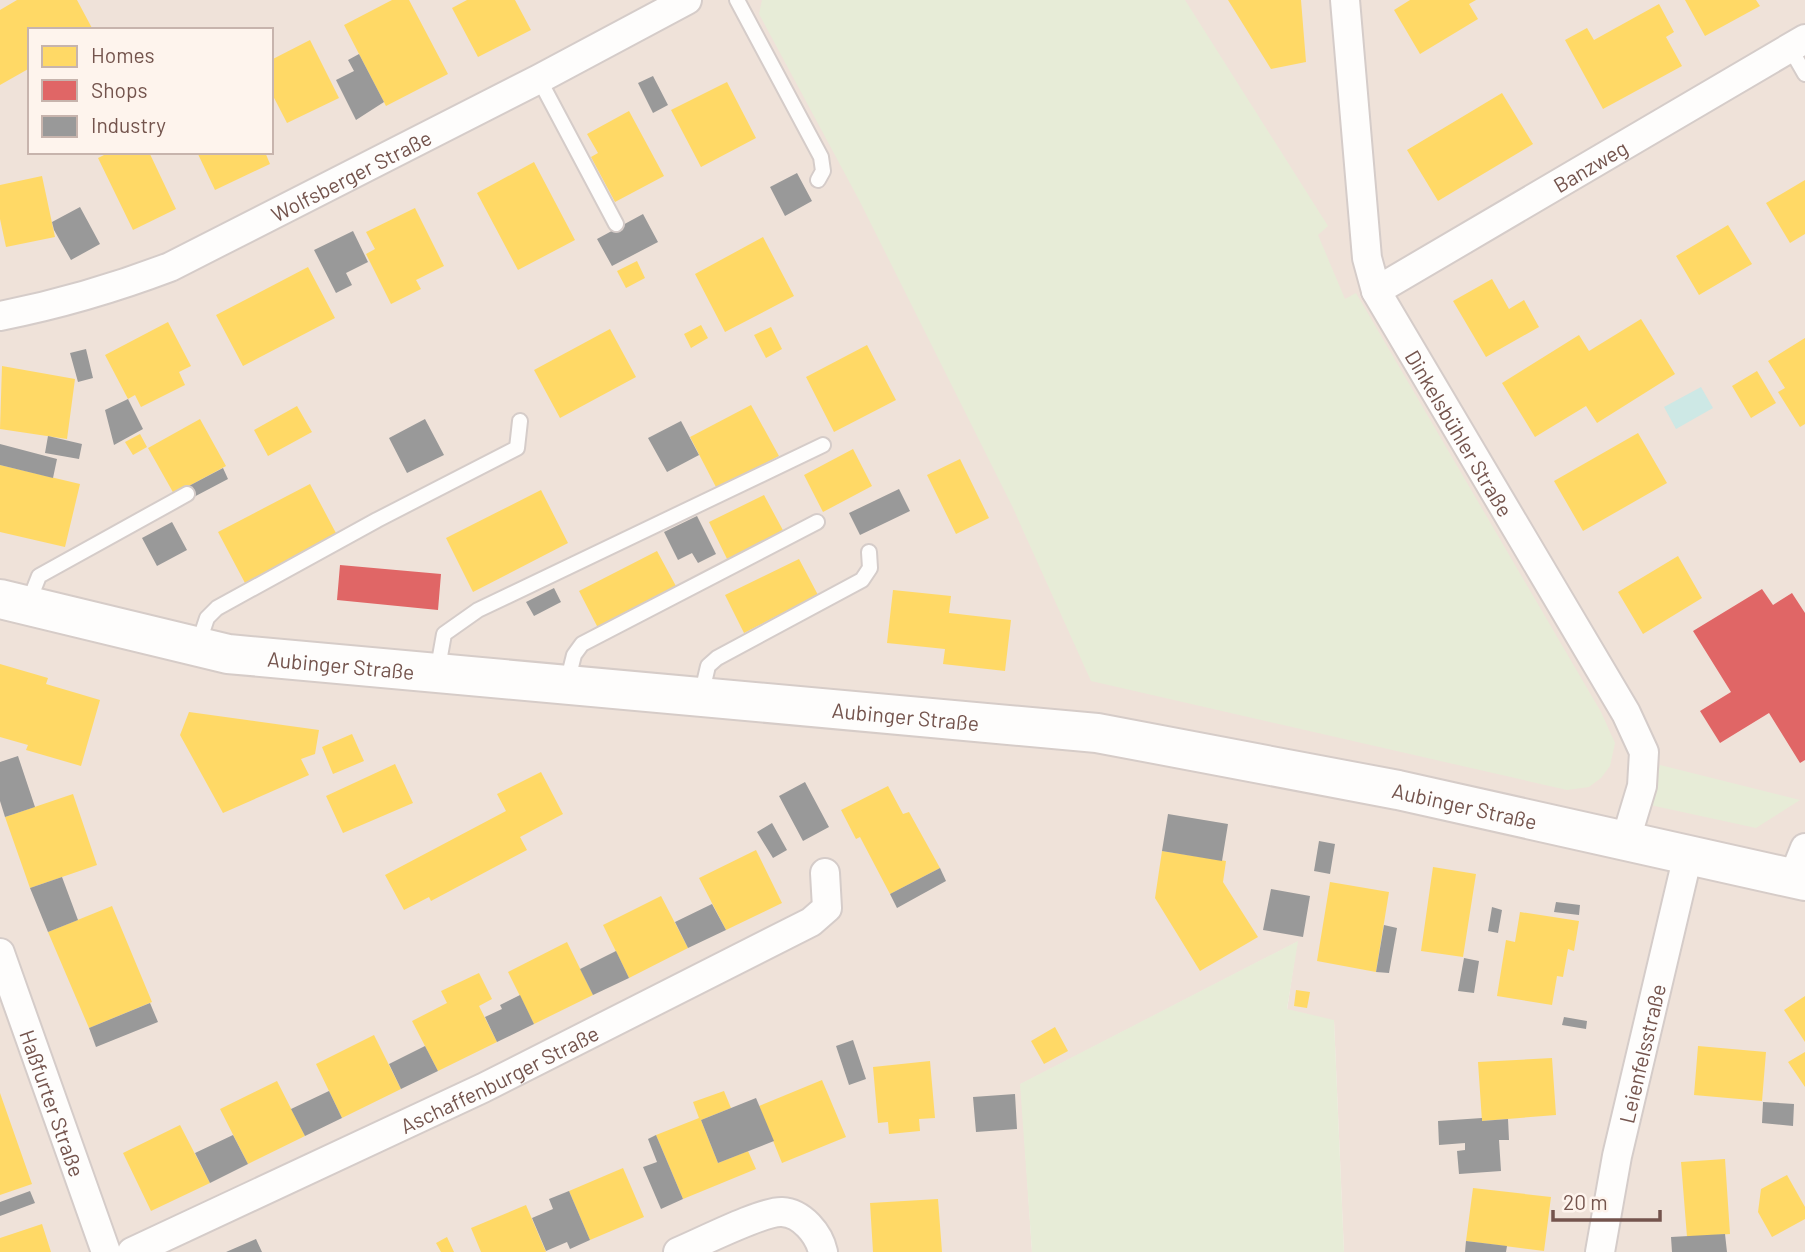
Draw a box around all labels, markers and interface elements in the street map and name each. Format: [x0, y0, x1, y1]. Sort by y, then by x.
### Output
legend [28, 28, 273, 154]
text: Homes [91, 42, 155, 67]
text: Shops [91, 77, 148, 102]
text: Industry [91, 112, 166, 137]
street label: Wolfsberger Straße [267, 124, 435, 226]
street label: Banzweg [1548, 134, 1631, 197]
street label: Dinkelsbühler Straße [1401, 345, 1519, 521]
street label: Aubinger Straße [266, 645, 416, 683]
street label: Aubinger Straße [831, 696, 980, 735]
street label: Aubinger Straße [1390, 777, 1540, 833]
street label: Leienfelsstraße [1613, 981, 1670, 1125]
street label: Aschaffenburger Straße [396, 1019, 602, 1138]
street label: Haßfurter Straße [16, 1026, 91, 1180]
scale bar [1553, 1178, 1660, 1222]
text: 20 m [1563, 1189, 1608, 1214]

